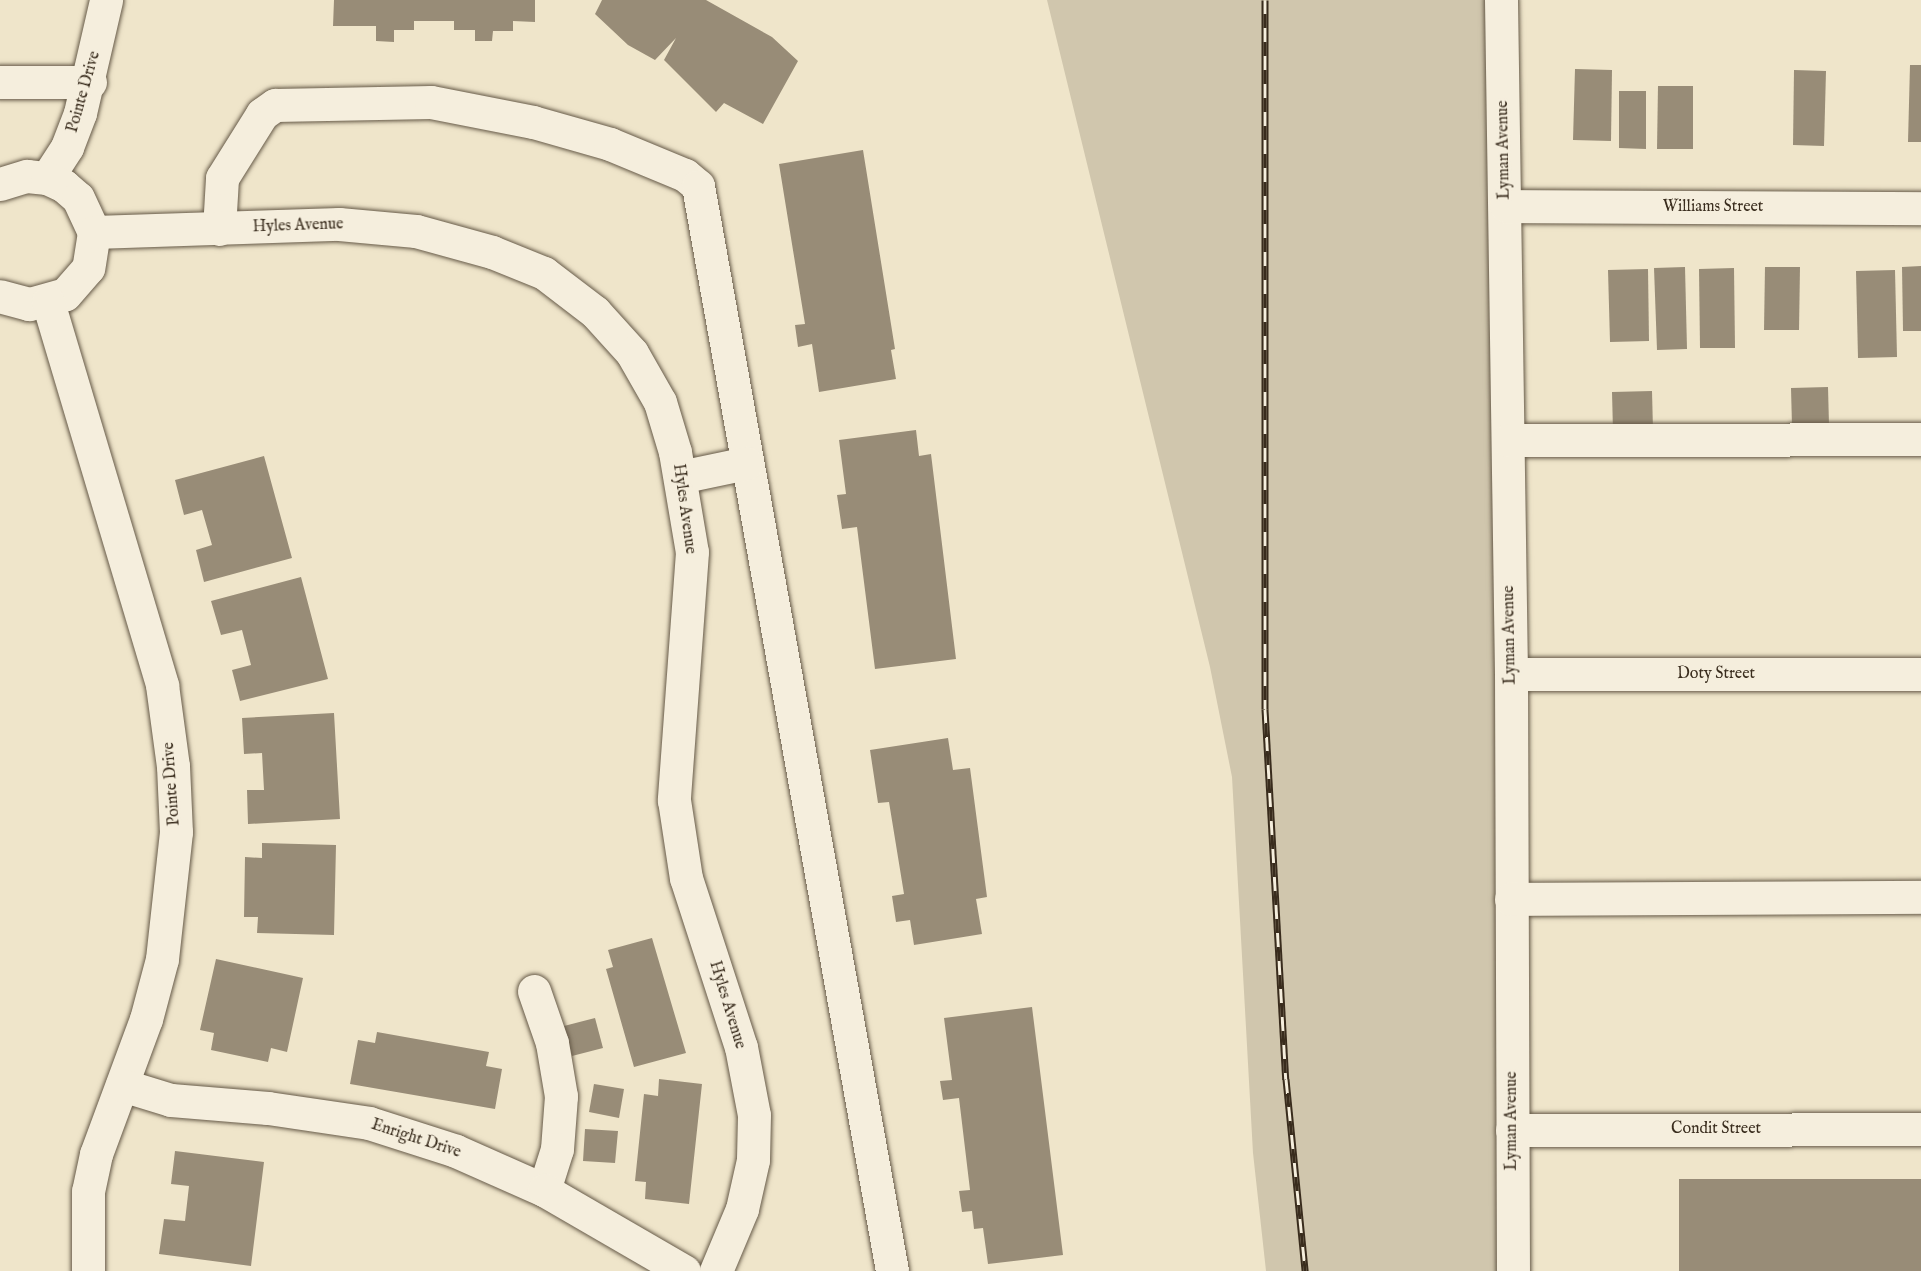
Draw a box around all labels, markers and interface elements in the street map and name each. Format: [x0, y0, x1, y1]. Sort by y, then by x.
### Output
street label: Pointe Drive [63, 49, 105, 135]
street label: Lyman Avenue [1494, 100, 1514, 200]
street label: Williams Street [1663, 197, 1763, 217]
street label: Hyles Avenue [252, 215, 344, 237]
street label: Hyles Avenue [668, 463, 700, 555]
street label: Lyman Avenue [1500, 585, 1520, 685]
street label: Doty Street [1677, 664, 1755, 684]
street label: Pointe Drive [159, 742, 185, 826]
street label: Hyles Avenue [705, 959, 749, 1051]
street label: Lyman Avenue [1502, 1071, 1522, 1171]
street label: Enright Drive [369, 1115, 463, 1163]
street label: Condit Street [1671, 1119, 1761, 1139]

